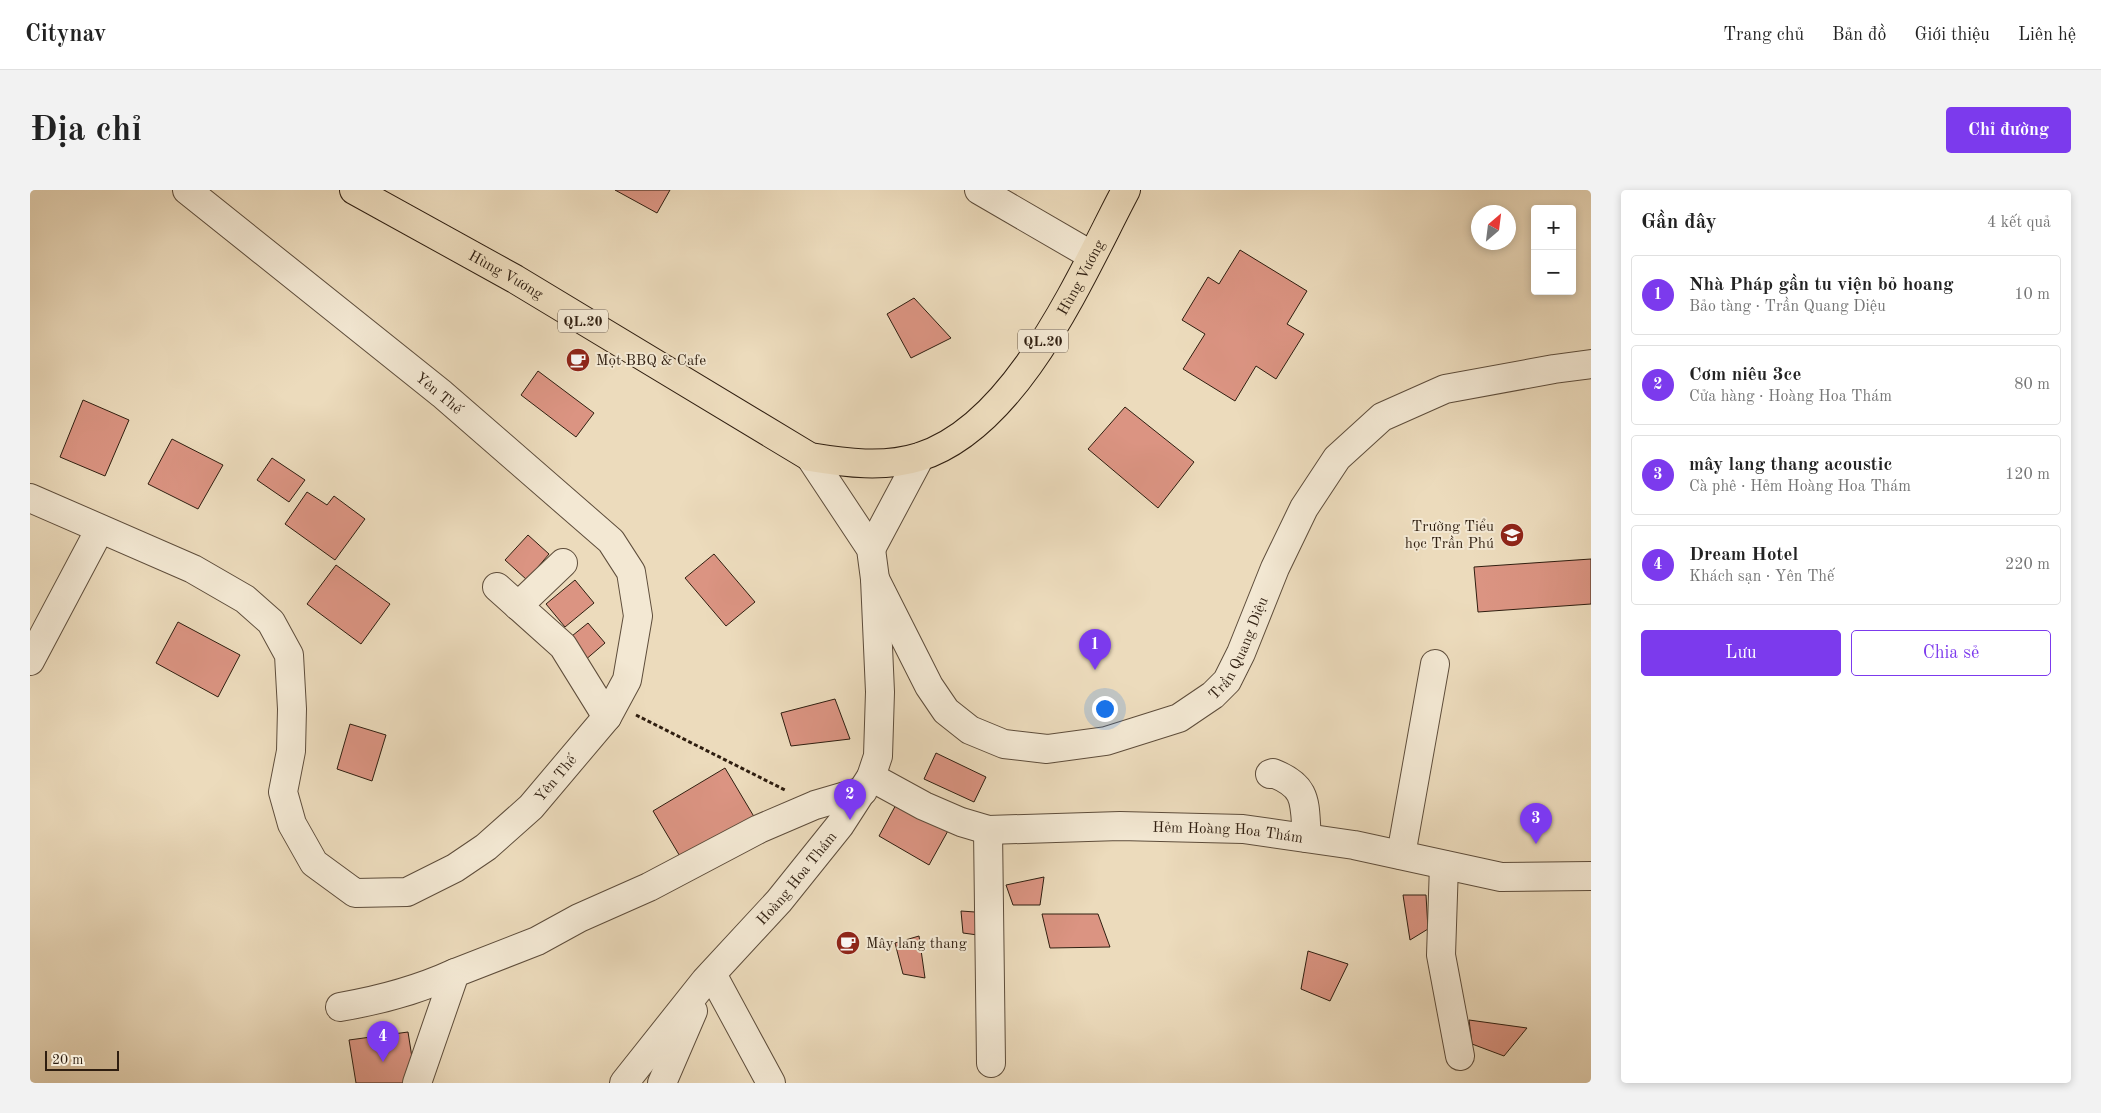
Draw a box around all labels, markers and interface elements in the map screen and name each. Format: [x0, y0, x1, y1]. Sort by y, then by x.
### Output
text: Citynav [25, 23, 106, 47]
text: Trang chủ [1723, 26, 1804, 44]
text: Bản đồ [1832, 26, 1886, 44]
text: Giới thiệu [1914, 26, 1990, 44]
text: Liên hệ [2018, 26, 2076, 44]
button: Chỉ đường [1946, 107, 2071, 153]
text: Địa chỉ [30, 113, 142, 148]
north arrow [1471, 205, 1516, 250]
map controls [1531, 205, 1576, 295]
button: + [1531, 205, 1576, 250]
text: Gần đây [1641, 212, 1717, 233]
text: 4 kết quả [1987, 215, 2051, 231]
street label: Hùng Vương [1056, 238, 1108, 318]
street label: Hùng Vương [466, 249, 545, 303]
button: − [1531, 250, 1576, 295]
text: Nhà Pháp gần tu viện bỏ hoang [1689, 276, 1954, 295]
text: 1 [1653, 287, 1663, 303]
text: 10 m [2014, 287, 2050, 303]
text: Bảo tàng · Trần Quang Diệu [1689, 299, 1886, 315]
road number: QL.20 [558, 310, 608, 332]
road number: QL.20 [1018, 330, 1068, 352]
cafe icon: Mọt BBQ & Cafe [565, 347, 591, 373]
place label: Mọt BBQ & Cafe [596, 354, 706, 369]
text: Cơm niêu 3ce [1689, 366, 1801, 385]
street label: Yên Thế [412, 370, 466, 419]
text: 2 [1653, 377, 1663, 393]
text: 80 m [2014, 377, 2050, 393]
text: Cửa hàng · Hoàng Hoa Thám [1689, 389, 1892, 405]
text: mây lang thang acoustic [1689, 456, 1892, 475]
text: 3 [1653, 467, 1663, 483]
text: 120 m [2005, 467, 2050, 483]
text: Cà phê · Hẻm Hoàng Hoa Thám [1689, 479, 1911, 495]
place label: Trường Tiểu học Trần Phú [1405, 518, 1494, 552]
school or university icon: Trường Tiểu học Trần Phú [1499, 522, 1525, 548]
text: Dream Hotel [1689, 546, 1798, 565]
text: 4 [1653, 557, 1663, 573]
text: 220 m [2005, 557, 2050, 573]
text: Khách sạn · Yên Thế [1689, 569, 1834, 585]
street label: Trần Quang Diệu [1207, 595, 1272, 703]
pin: 1 [1079, 629, 1111, 670]
button: Lưu [1641, 630, 1841, 676]
button: Chia sẻ [1851, 630, 2051, 676]
your location [1092, 696, 1118, 722]
street label: Yên Thế [533, 751, 581, 805]
pin: 2 [834, 779, 866, 820]
pin: 3 [1520, 803, 1552, 844]
street label: Hẻm Hoàng Hoa Thám [1152, 821, 1304, 847]
street label: Hoàng Hoa Thám [755, 829, 840, 929]
cafe icon: Mây lang thang [835, 930, 861, 956]
place label: Mây lang thang [866, 937, 967, 952]
pin: 4 [367, 1021, 399, 1062]
scale bar [45, 1048, 119, 1071]
text: 20 m [52, 1053, 83, 1067]

